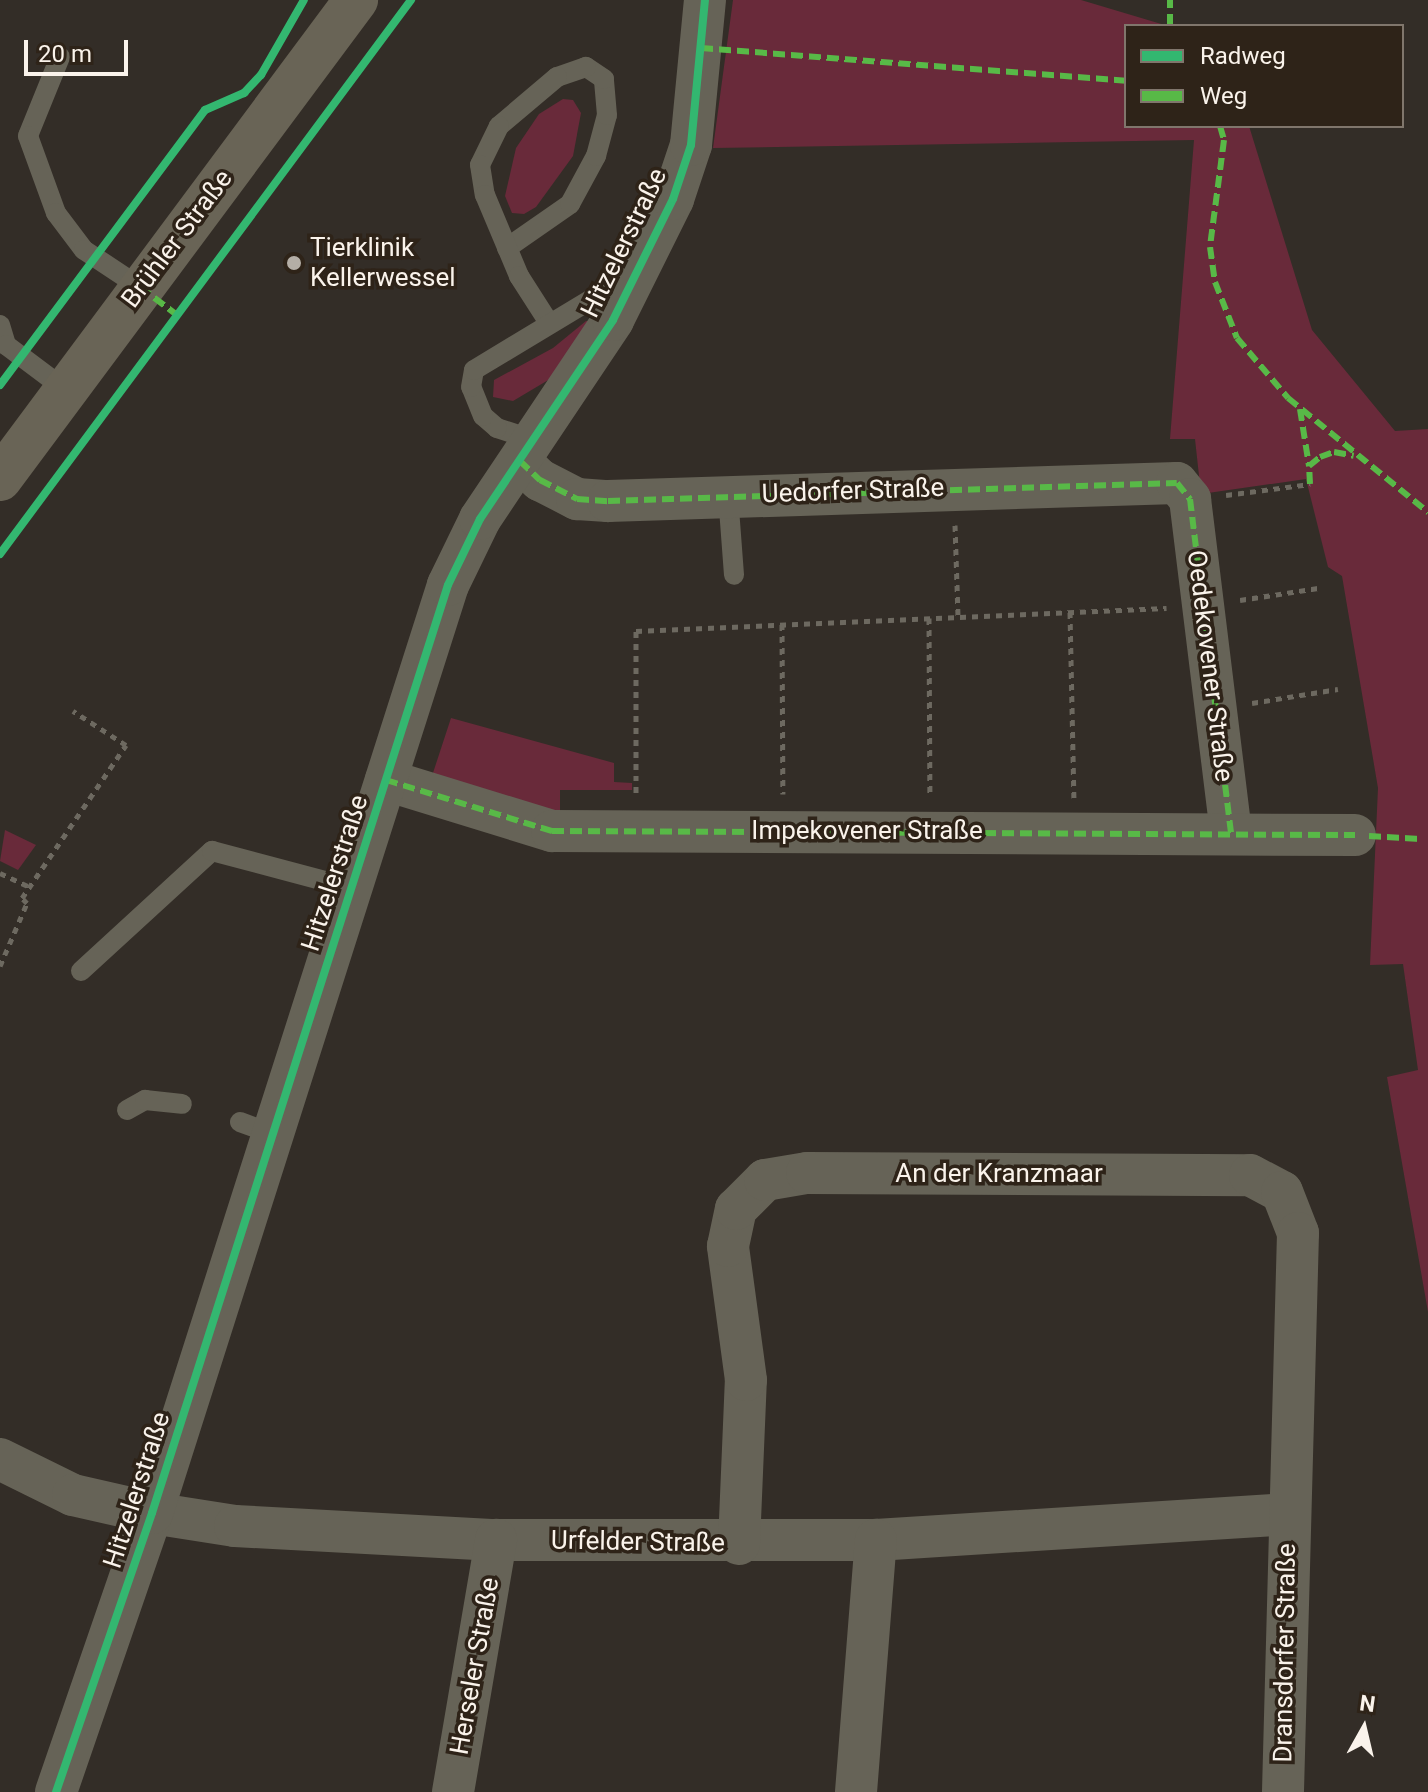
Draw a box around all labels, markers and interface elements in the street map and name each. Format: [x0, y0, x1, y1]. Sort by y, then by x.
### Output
scale bar [28, 24, 132, 74]
legend [1124, 24, 1404, 128]
text: 20 m [38, 40, 92, 68]
text: Radweg [1200, 42, 1286, 70]
text: Weg [1200, 82, 1247, 110]
street label: Hitzelerstraße [574, 163, 674, 323]
street label: Brühler Straße [115, 164, 239, 314]
place label: Tierklinik Kellerwessel [310, 232, 456, 294]
marker: Tierklinik Kellerwessel [285, 254, 303, 272]
street label: Uedorfer Straße [761, 472, 945, 510]
street label: Oedekovener Straße [1180, 548, 1240, 784]
street label: Hitzelerstraße [295, 791, 375, 955]
street label: Impekovener Straße [751, 815, 983, 847]
street label: An der Kranzmaar [895, 1158, 1103, 1190]
street label: Hitzelerstraße [97, 1408, 177, 1572]
street label: Urfelder Straße [551, 1525, 725, 1559]
street label: Dransdorfer Straße [1267, 1543, 1303, 1763]
street label: Herseler Straße [444, 1575, 506, 1757]
north arrow [1324, 1688, 1404, 1768]
text: N [1358, 1690, 1377, 1717]

